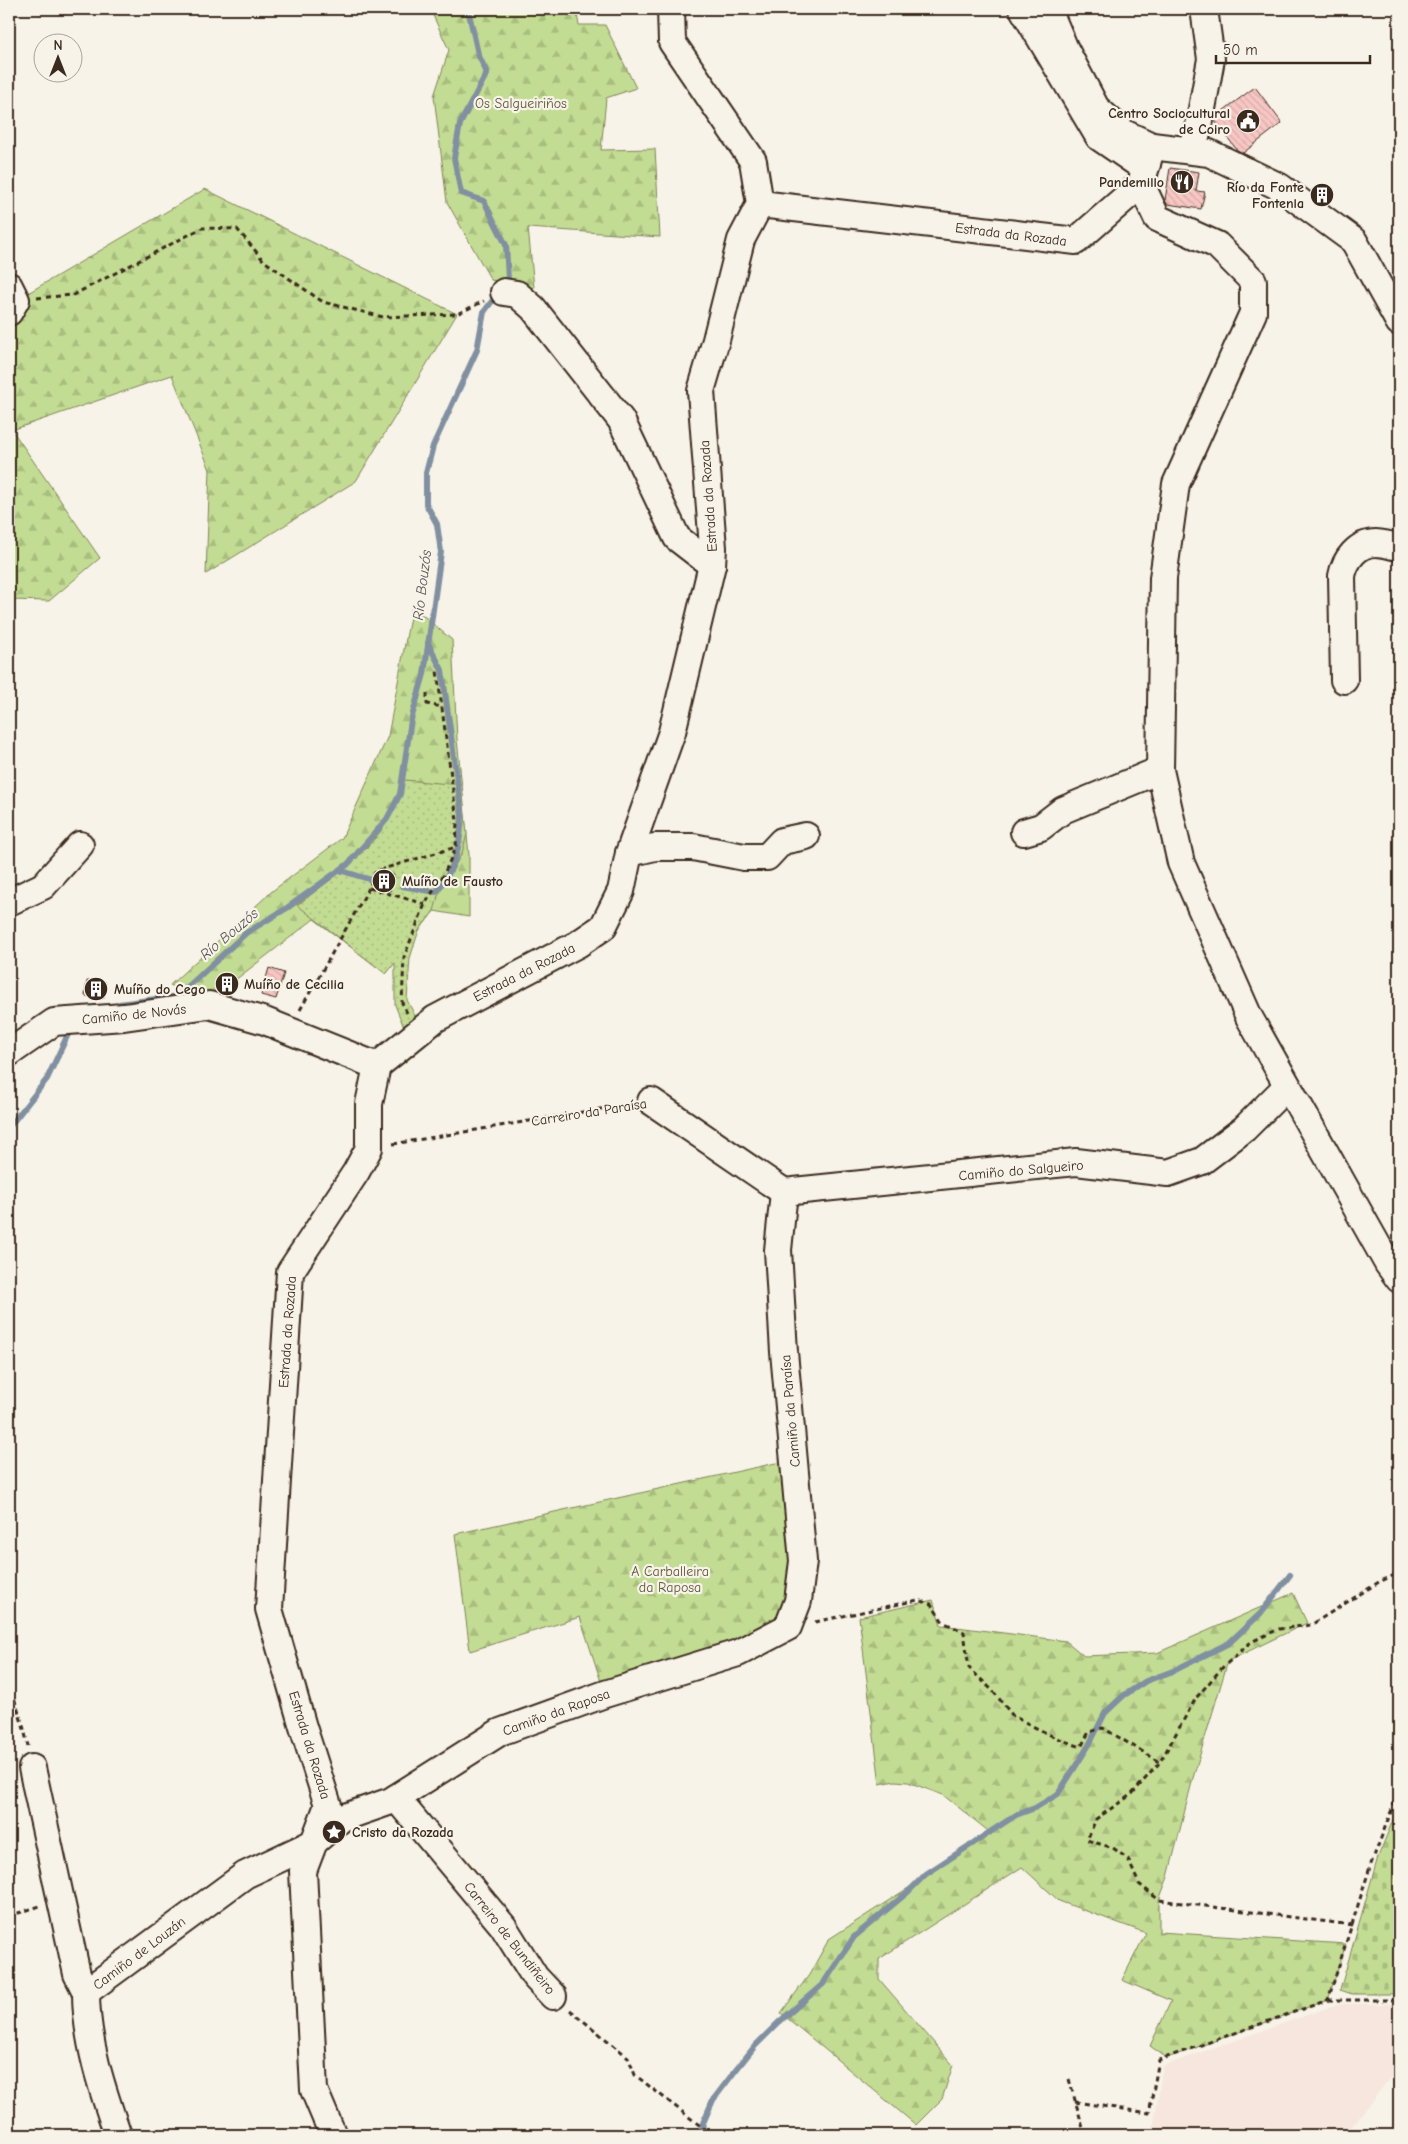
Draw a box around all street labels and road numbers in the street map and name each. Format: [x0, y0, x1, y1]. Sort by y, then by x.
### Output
street label: Estrada da Rozada [954, 219, 1068, 250]
street label: Estrada da Rozada [696, 439, 721, 553]
street label: Estrada da Rozada [470, 939, 578, 1005]
street label: Camiño de Novás [81, 1001, 187, 1028]
street label: Carreiro da Paraísa [530, 1095, 648, 1130]
street label: Camiño do Salgueiro [958, 1157, 1084, 1184]
street label: Estrada da Rozada [275, 1275, 300, 1389]
street label: Camiño da Paraísa [777, 1354, 804, 1468]
street label: Camiño da Raposa [500, 1685, 612, 1740]
street label: Estrada da Rozada [285, 1689, 334, 1801]
street label: Carreiro de Bundiñeiro [460, 1879, 559, 1998]
street label: Camiño de Louzán [90, 1913, 189, 1994]

